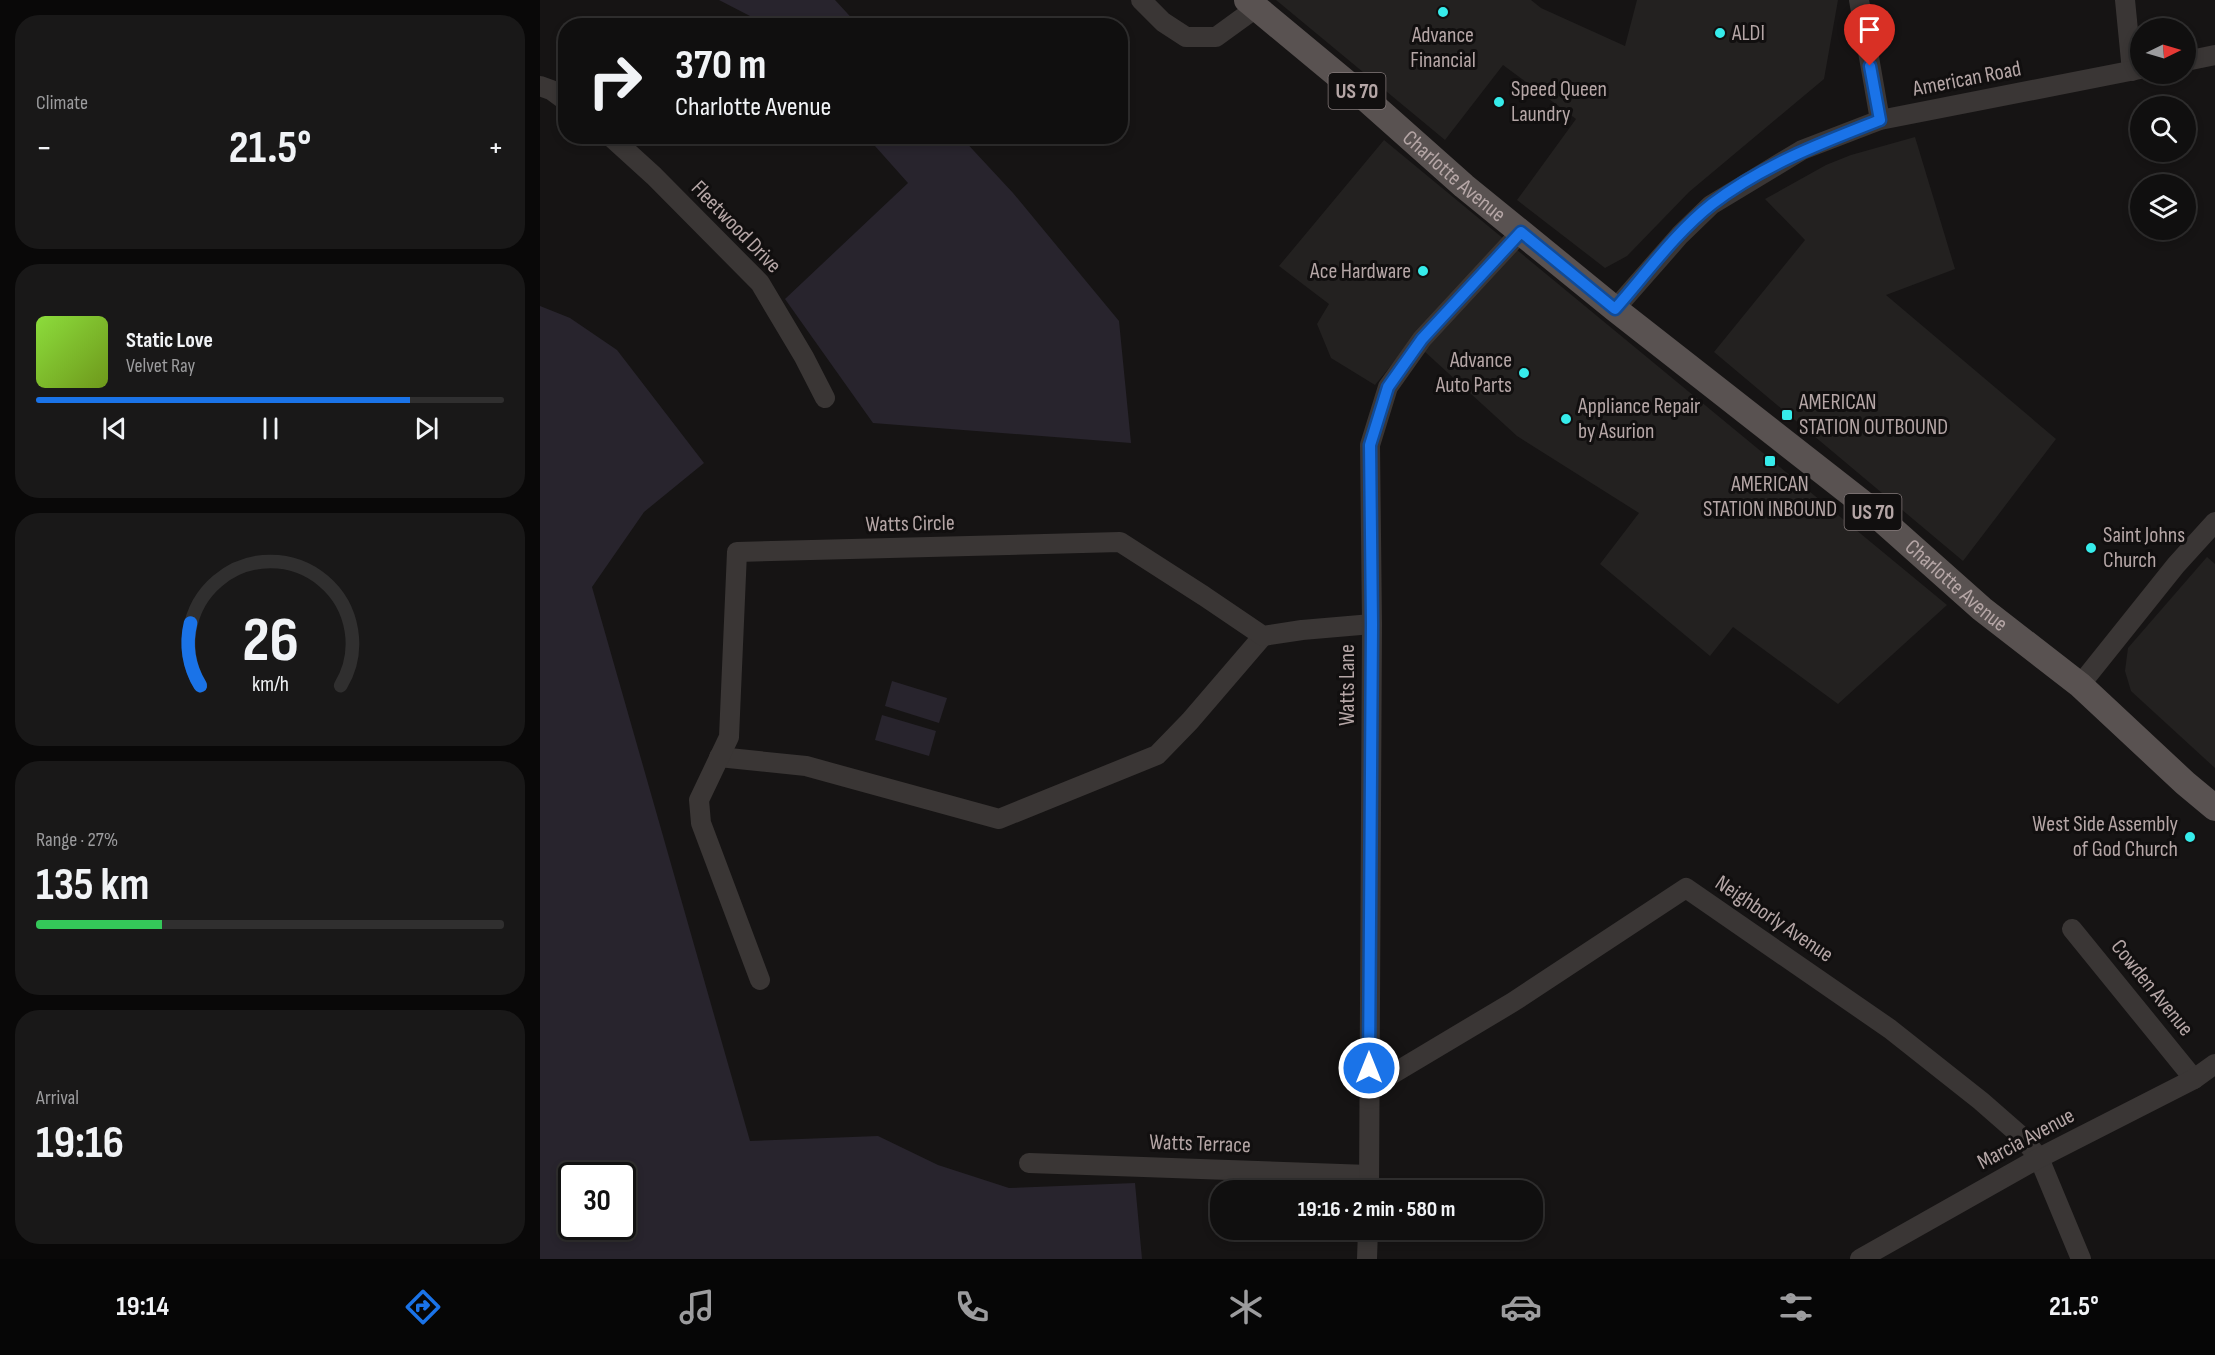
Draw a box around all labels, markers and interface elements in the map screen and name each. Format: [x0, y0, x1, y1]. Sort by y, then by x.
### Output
pin [1844, 4, 1895, 66]
marker: Advance Financial [1436, 5, 1450, 19]
icon: arrive [1853, 13, 1886, 46]
north arrow [2130, 18, 2196, 84]
map controls [2130, 18, 2196, 240]
place label: ALDI [1731, 20, 1765, 47]
place label: Advance Financial [1410, 22, 1476, 74]
marker: ALDI [1713, 26, 1727, 40]
text: 370 m [675, 40, 766, 91]
icon: right [576, 42, 654, 120]
street label: American Road [1910, 55, 2023, 103]
road number: US 70 [1328, 73, 1386, 109]
place label: Speed Queen Laundry [1511, 76, 1607, 128]
text: Climate [36, 91, 88, 115]
text: Charlotte Avenue [675, 91, 831, 123]
marker: Speed Queen Laundry [1492, 95, 1506, 109]
button: search [2130, 96, 2196, 162]
text: 21.5° [229, 121, 311, 176]
street label: Charlotte Avenue [1397, 124, 1511, 228]
text: − [36, 128, 52, 168]
text: + [488, 128, 504, 168]
button: layers [2130, 174, 2196, 240]
street label: Fleetwood Drive [685, 175, 787, 279]
place label: Ace Hardware [1309, 258, 1411, 285]
marker: Ace Hardware [1416, 264, 1430, 278]
text: Static Love [126, 327, 213, 354]
place label: Advance Auto Parts [1435, 347, 1512, 399]
text: Velvet Ray [126, 354, 195, 378]
marker: Advance Auto Parts [1517, 366, 1531, 380]
place label: AMERICAN STATION OUTBOUND [1798, 389, 1948, 441]
place label: Appliance Repair by Asurion [1577, 393, 1700, 445]
marker: AMERICAN STATION OUTBOUND [1780, 408, 1794, 422]
icon: previous [98, 412, 131, 445]
icon: pause [254, 412, 287, 445]
icon: next [410, 412, 443, 445]
marker: Appliance Repair by Asurion [1559, 412, 1573, 426]
marker: AMERICAN STATION INBOUND [1763, 454, 1777, 468]
place label: AMERICAN STATION INBOUND [1703, 471, 1837, 523]
road number: US 70 [1844, 494, 1902, 530]
street label: Watts Circle [865, 510, 955, 538]
place label: Saint Johns Church [2103, 522, 2185, 574]
street label: Charlotte Avenue [1899, 533, 2013, 637]
marker: Saint Johns Church [2084, 541, 2098, 555]
text: 26 [242, 605, 298, 680]
street label: Watts Lane [1334, 644, 1361, 726]
text: km/h [251, 673, 289, 698]
place label: West Side Assembly of God Church [2032, 811, 2179, 863]
text: Range · 27% [36, 828, 118, 852]
marker: West Side Assembly of God Church [2183, 830, 2197, 844]
text: 135 km [36, 858, 149, 913]
street label: Neighborly Avenue [1710, 870, 1838, 968]
street label: Cowden Avenue [2105, 934, 2199, 1042]
position arrow [1337, 1036, 1401, 1100]
text: Arrival [36, 1086, 79, 1110]
street label: Marcia Avenue [1973, 1102, 2079, 1176]
text: 19:16 [36, 1116, 124, 1171]
street label: Watts Terrace [1149, 1129, 1251, 1159]
speed limit sign: 30 [558, 1162, 636, 1240]
text: 19:16 · 2 min · 580 m [1298, 1196, 1455, 1223]
icon: directions [402, 1286, 444, 1328]
icon: music [676, 1286, 718, 1328]
icon: phone [951, 1286, 993, 1328]
icon: climate [1225, 1286, 1267, 1328]
icon: car [1500, 1286, 1542, 1328]
icon: filters [1775, 1286, 1817, 1328]
text: 19:14 [116, 1291, 169, 1323]
text: 21.5° [2049, 1291, 2099, 1323]

